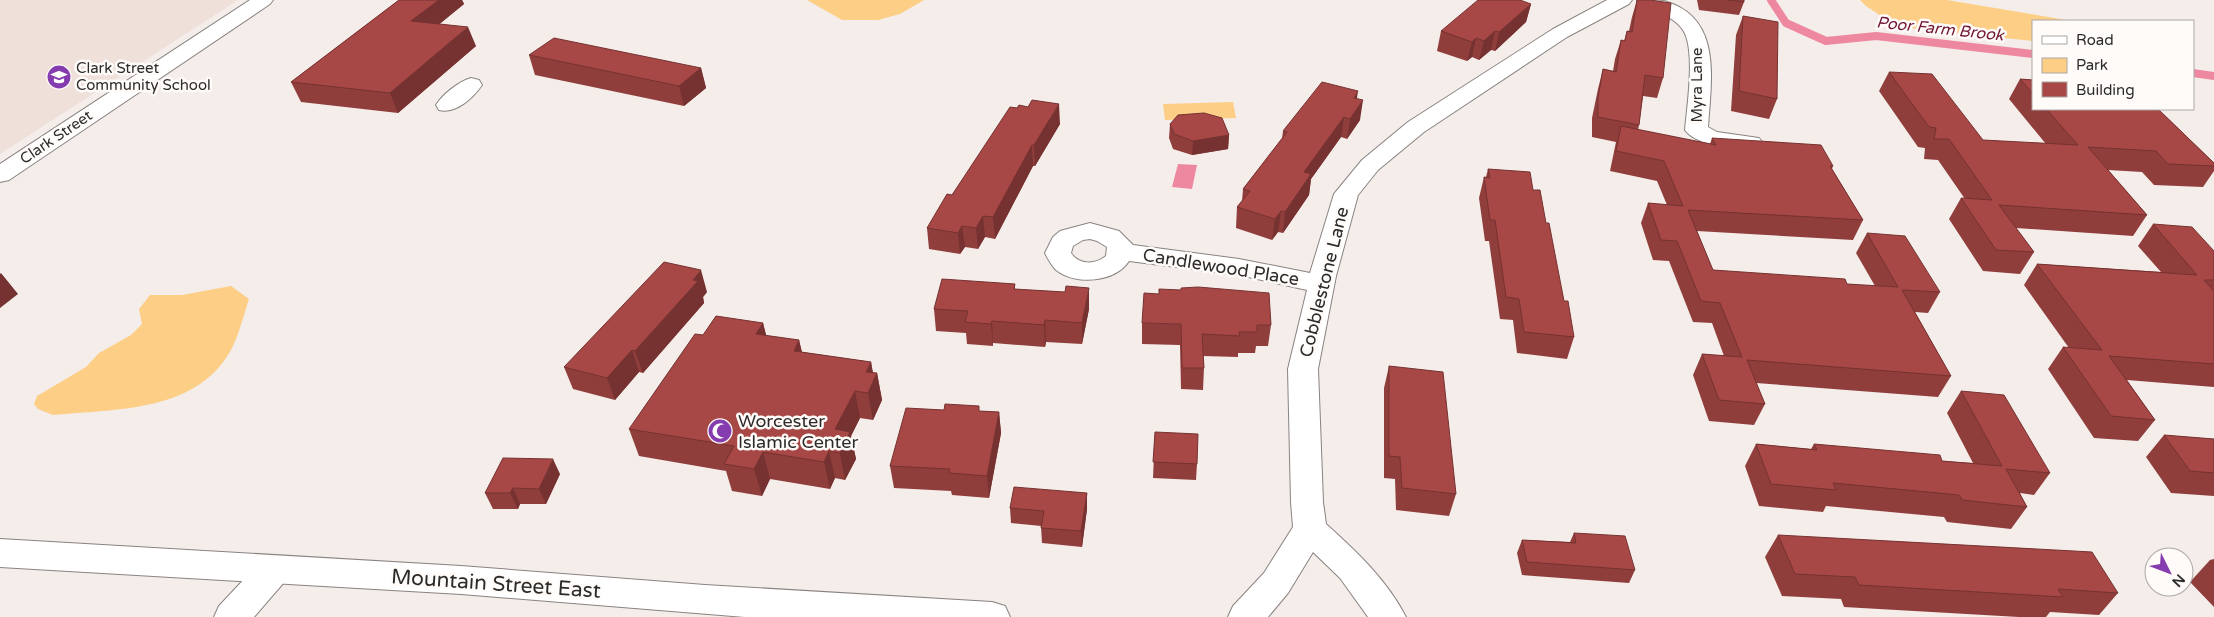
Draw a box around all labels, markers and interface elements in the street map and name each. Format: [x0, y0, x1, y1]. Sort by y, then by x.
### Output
water label: Poor Farm Brook [1875, 12, 2006, 46]
legend [2032, 20, 2194, 110]
text: Road [2076, 31, 2114, 49]
street label: Myra Lane [1688, 47, 1706, 123]
text: Park [2076, 56, 2108, 74]
place label: Clark Street Community School [76, 59, 211, 94]
school or university icon: Clark Street Community School [46, 64, 72, 90]
text: Building [2076, 81, 2135, 99]
street label: Clark Street [16, 106, 96, 168]
street label: Cobblestone Lane [1295, 204, 1353, 360]
street label: Candlewood Place [1141, 244, 1301, 290]
place label: Worcester Islamic Center [738, 410, 859, 453]
mosque icon: Worcester Islamic Center [707, 418, 733, 444]
north arrow [2144, 547, 2194, 597]
street label: Mountain Street East [390, 564, 602, 604]
text: N [2168, 570, 2188, 590]

